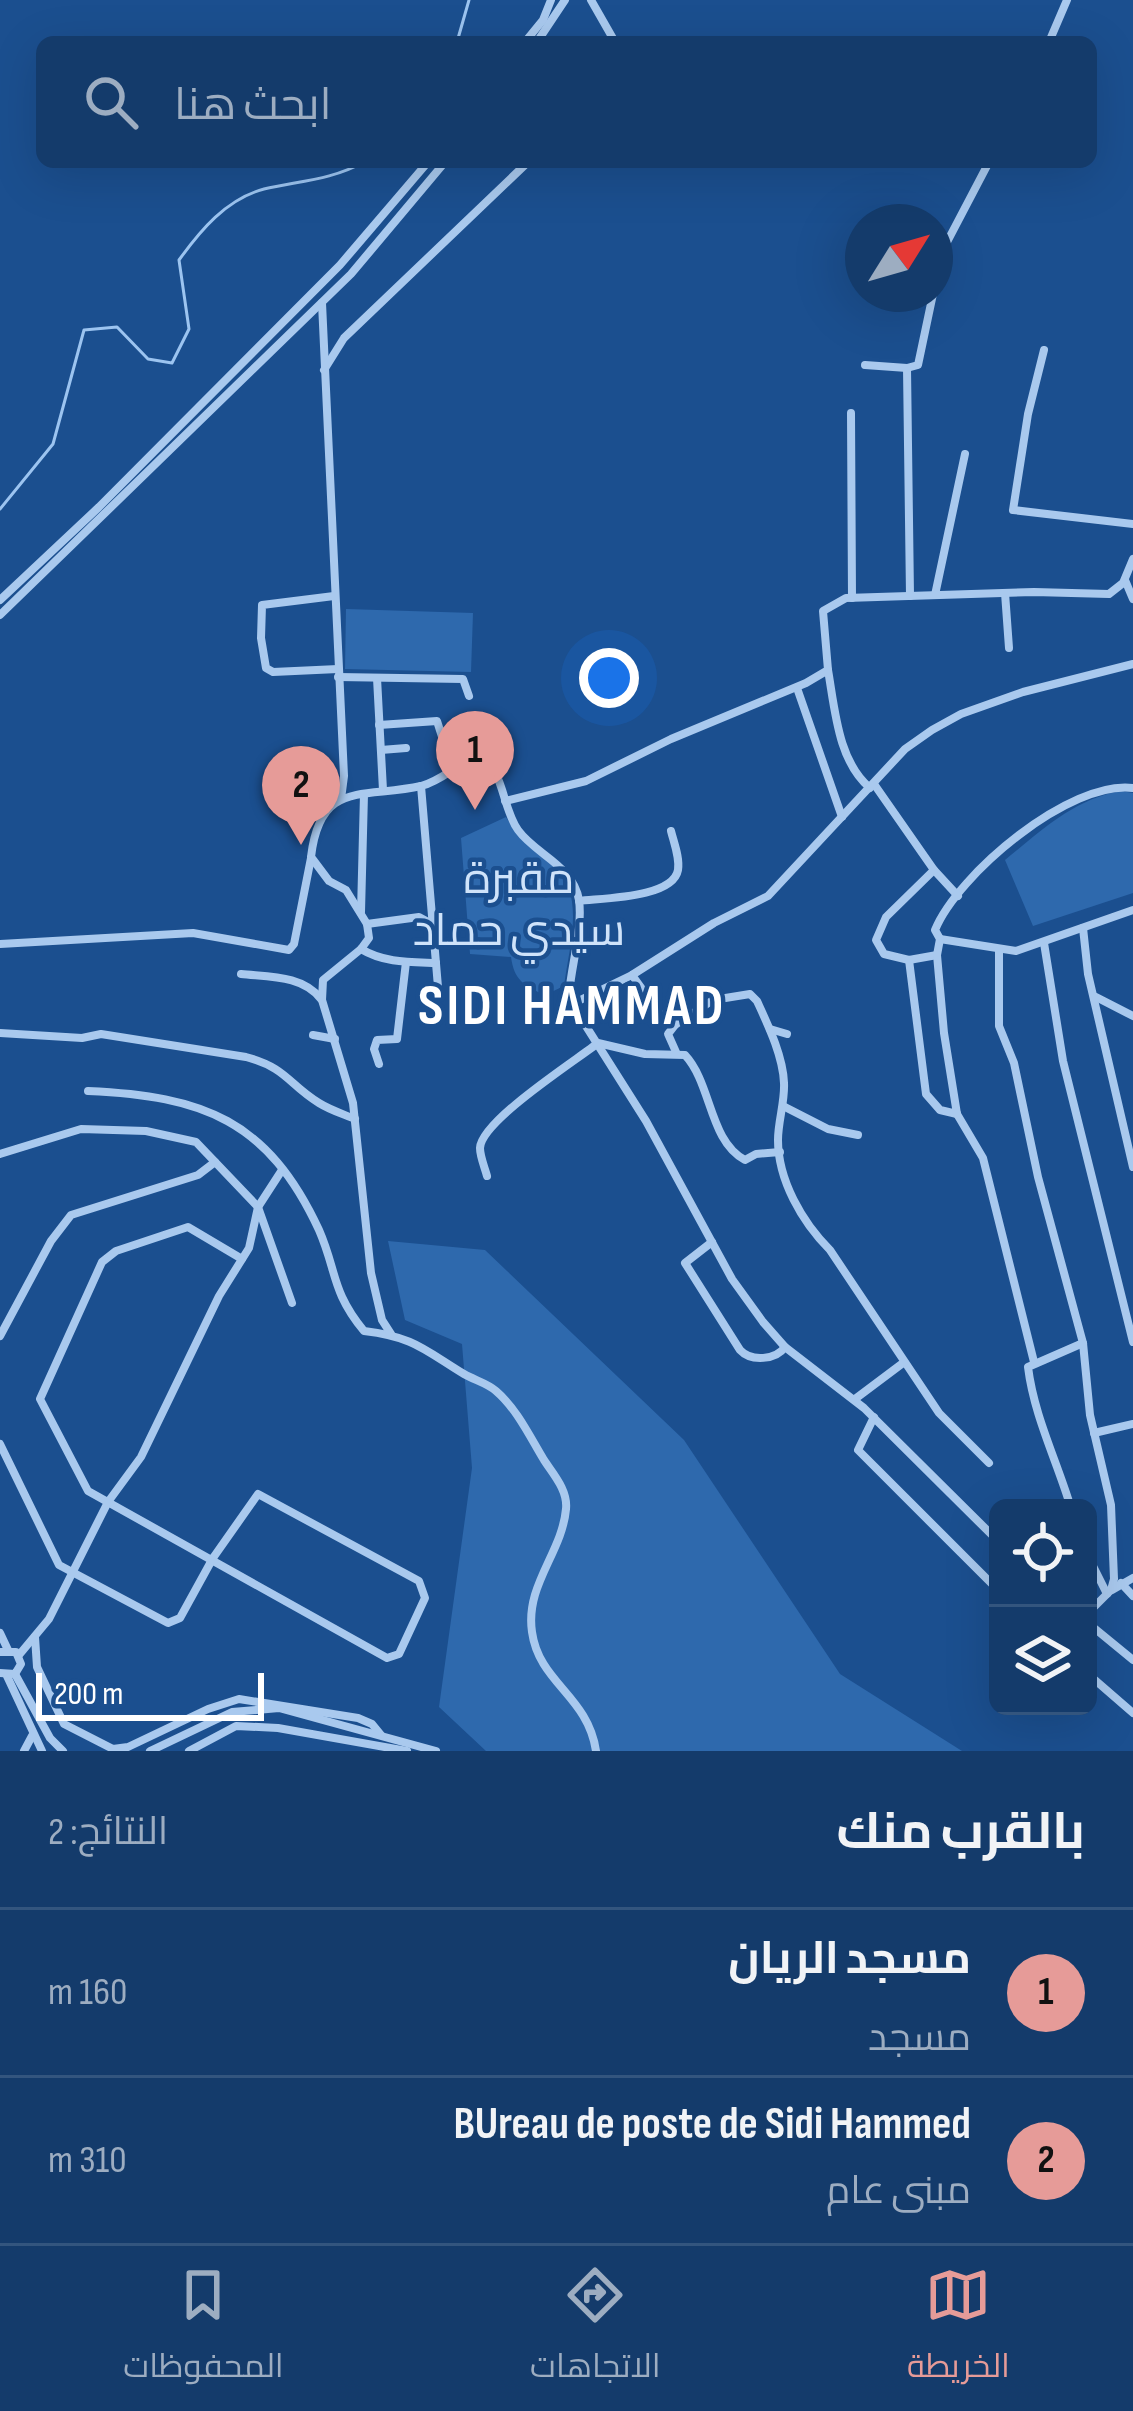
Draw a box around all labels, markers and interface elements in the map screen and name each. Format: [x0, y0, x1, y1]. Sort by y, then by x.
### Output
search box [36, 36, 1097, 168]
icon: search [78, 69, 144, 135]
text: ابحث هنا [174, 78, 332, 133]
north arrow [845, 204, 953, 312]
your location [579, 648, 639, 708]
pin: 1 [436, 711, 514, 810]
pin: 2 [262, 746, 340, 845]
park label: مقبرة سيدي حماد [413, 852, 625, 964]
district label: SIDI HAMMAD [418, 973, 726, 1041]
map controls [989, 1499, 1097, 1715]
button: locate [989, 1499, 1097, 1607]
button: layers [989, 1607, 1097, 1715]
scale bar [36, 1667, 264, 1720]
text: 200 m [54, 1674, 123, 1714]
text: بالقرب منك [836, 1802, 1085, 1863]
text: النتائج: 2 [48, 1809, 168, 1856]
text: مسجد الريان [728, 1932, 971, 1987]
text: 160 m [48, 1969, 127, 2016]
text: 1 [1038, 1969, 1054, 2016]
text: مسجد [868, 2015, 971, 2062]
text: BUreau de poste de Sidi Hammed [454, 2097, 971, 2152]
text: 310 m [48, 2137, 127, 2184]
text: 2 [1037, 2137, 1055, 2184]
text: مبنى عام [826, 2168, 971, 2215]
tab: المحفوظات [123, 2262, 284, 2396]
tab: الاتجاهات [530, 2262, 661, 2396]
tab: الخريطة [907, 2262, 1010, 2396]

